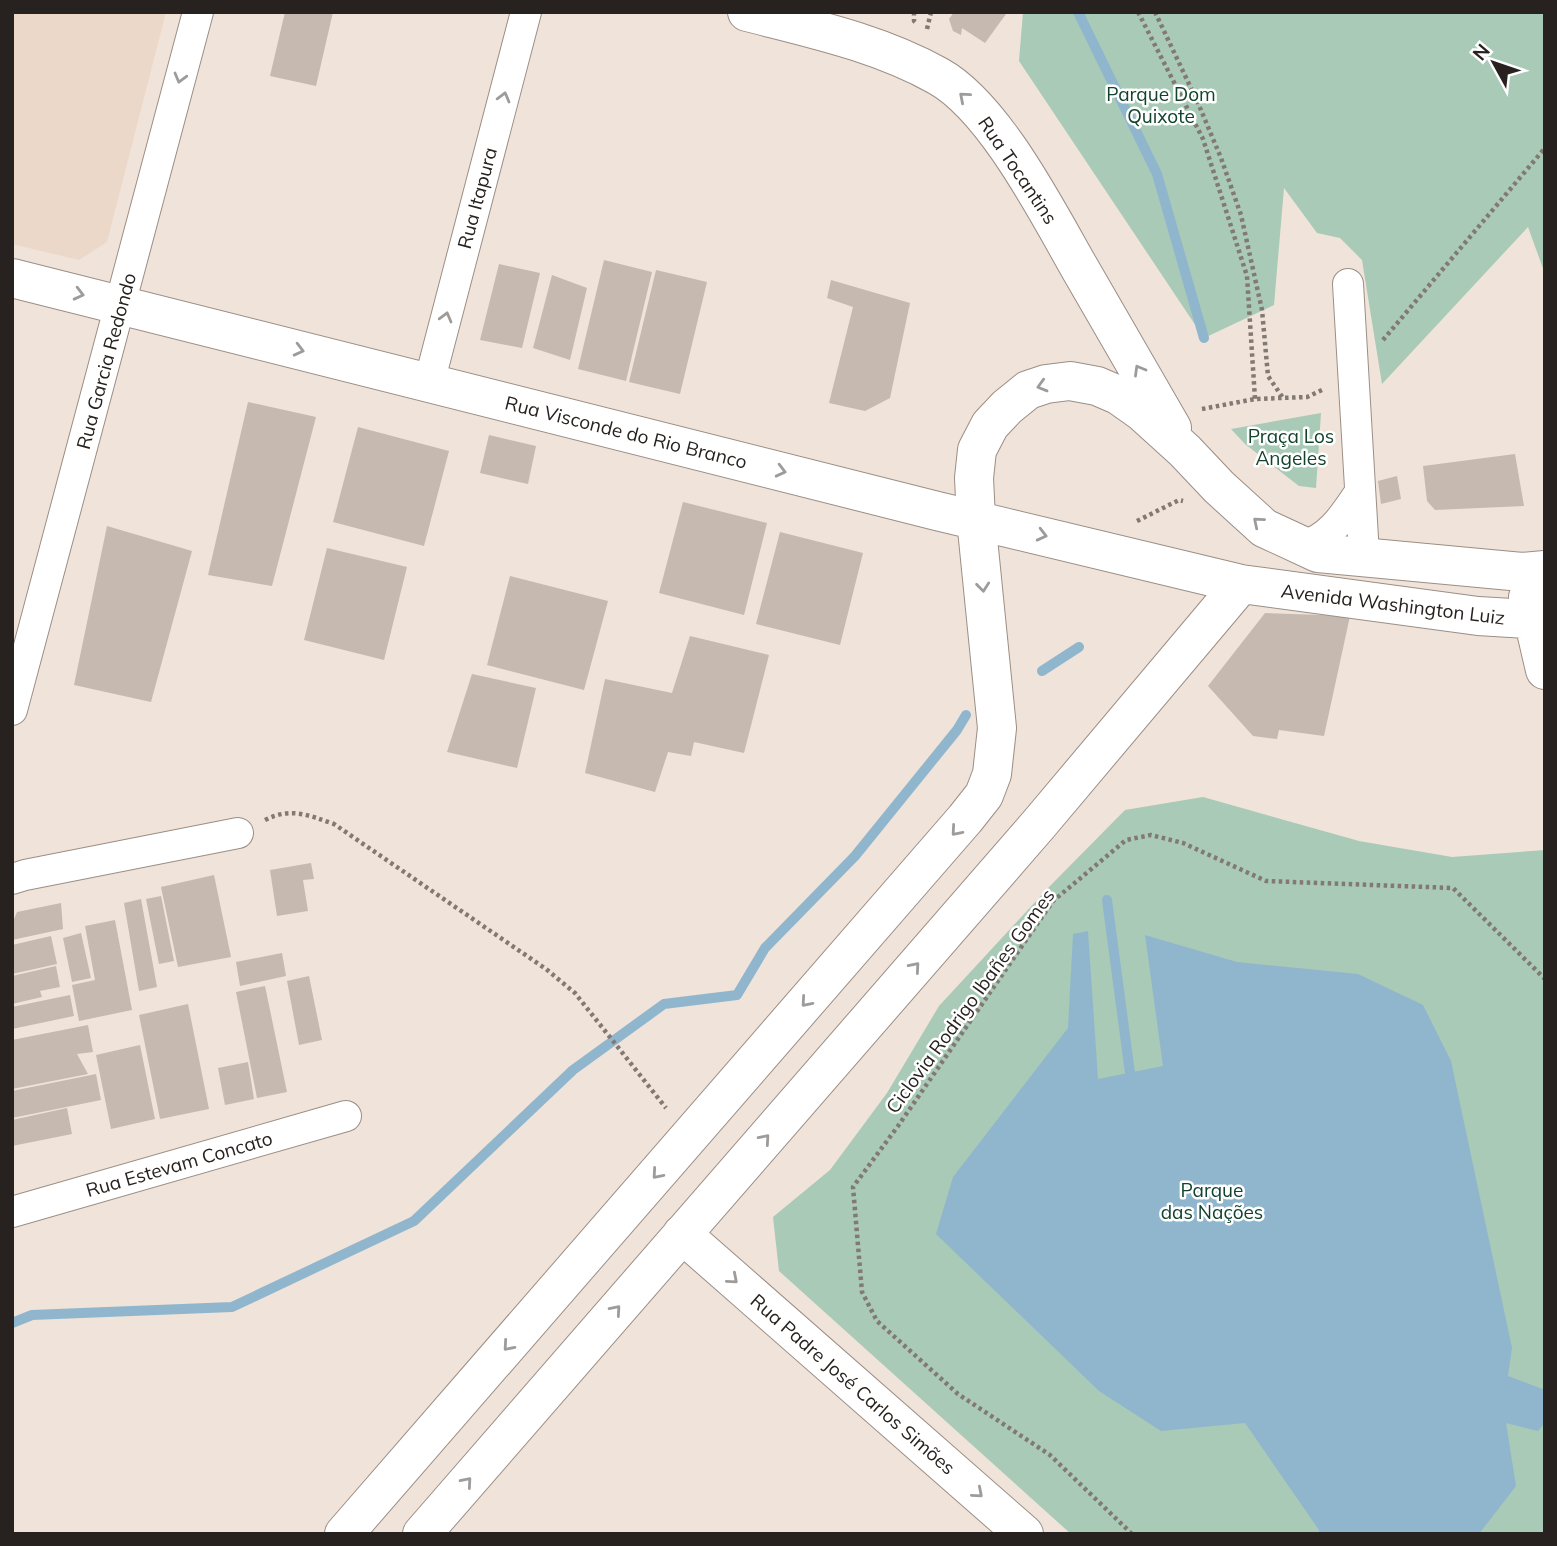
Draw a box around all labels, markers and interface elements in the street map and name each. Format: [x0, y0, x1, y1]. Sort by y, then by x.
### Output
north arrow [1459, 28, 1529, 98]
text: N [1467, 39, 1495, 65]
one-way arrow [174, 72, 189, 84]
park label: Parque Dom Quixote [1106, 82, 1216, 128]
one-way arrow [496, 91, 510, 103]
one-way arrow [959, 93, 972, 105]
street label: Rua Tocantins [973, 112, 1063, 228]
street label: Rua Itapura [452, 145, 502, 251]
street label: Rua Garcia Redondo [71, 270, 141, 452]
one-way arrow [72, 286, 84, 300]
one-way arrow [438, 311, 452, 323]
one-way arrow [293, 342, 305, 356]
one-way arrow [1134, 365, 1147, 378]
one-way arrow [1036, 378, 1048, 393]
street label: Rua Visconde do Rio Branco [502, 390, 750, 474]
park label: Praça Los Angeles [1248, 424, 1334, 470]
one-way arrow [775, 463, 787, 477]
one-way arrow [1253, 517, 1265, 530]
one-way arrow [1036, 527, 1048, 542]
street label: Avenida Washington Luiz [1280, 578, 1506, 630]
one-way arrow [975, 581, 990, 593]
one-way arrow [952, 822, 964, 835]
street label: Ciclovia Rodrigo Ibañes Gomes [880, 884, 1060, 1118]
one-way arrow [907, 962, 919, 975]
one-way arrow [802, 994, 814, 1007]
street label: Rua Estevam Concato [83, 1126, 275, 1202]
one-way arrow [757, 1134, 769, 1147]
one-way arrow [653, 1166, 665, 1179]
park label: Parque das Nações [1161, 1178, 1263, 1224]
one-way arrow [725, 1270, 738, 1283]
street label: Rua Padre José Carlos Simões [746, 1289, 960, 1479]
one-way arrow [608, 1305, 620, 1318]
one-way arrow [504, 1337, 516, 1350]
one-way arrow [459, 1477, 471, 1490]
one-way arrow [970, 1485, 983, 1497]

